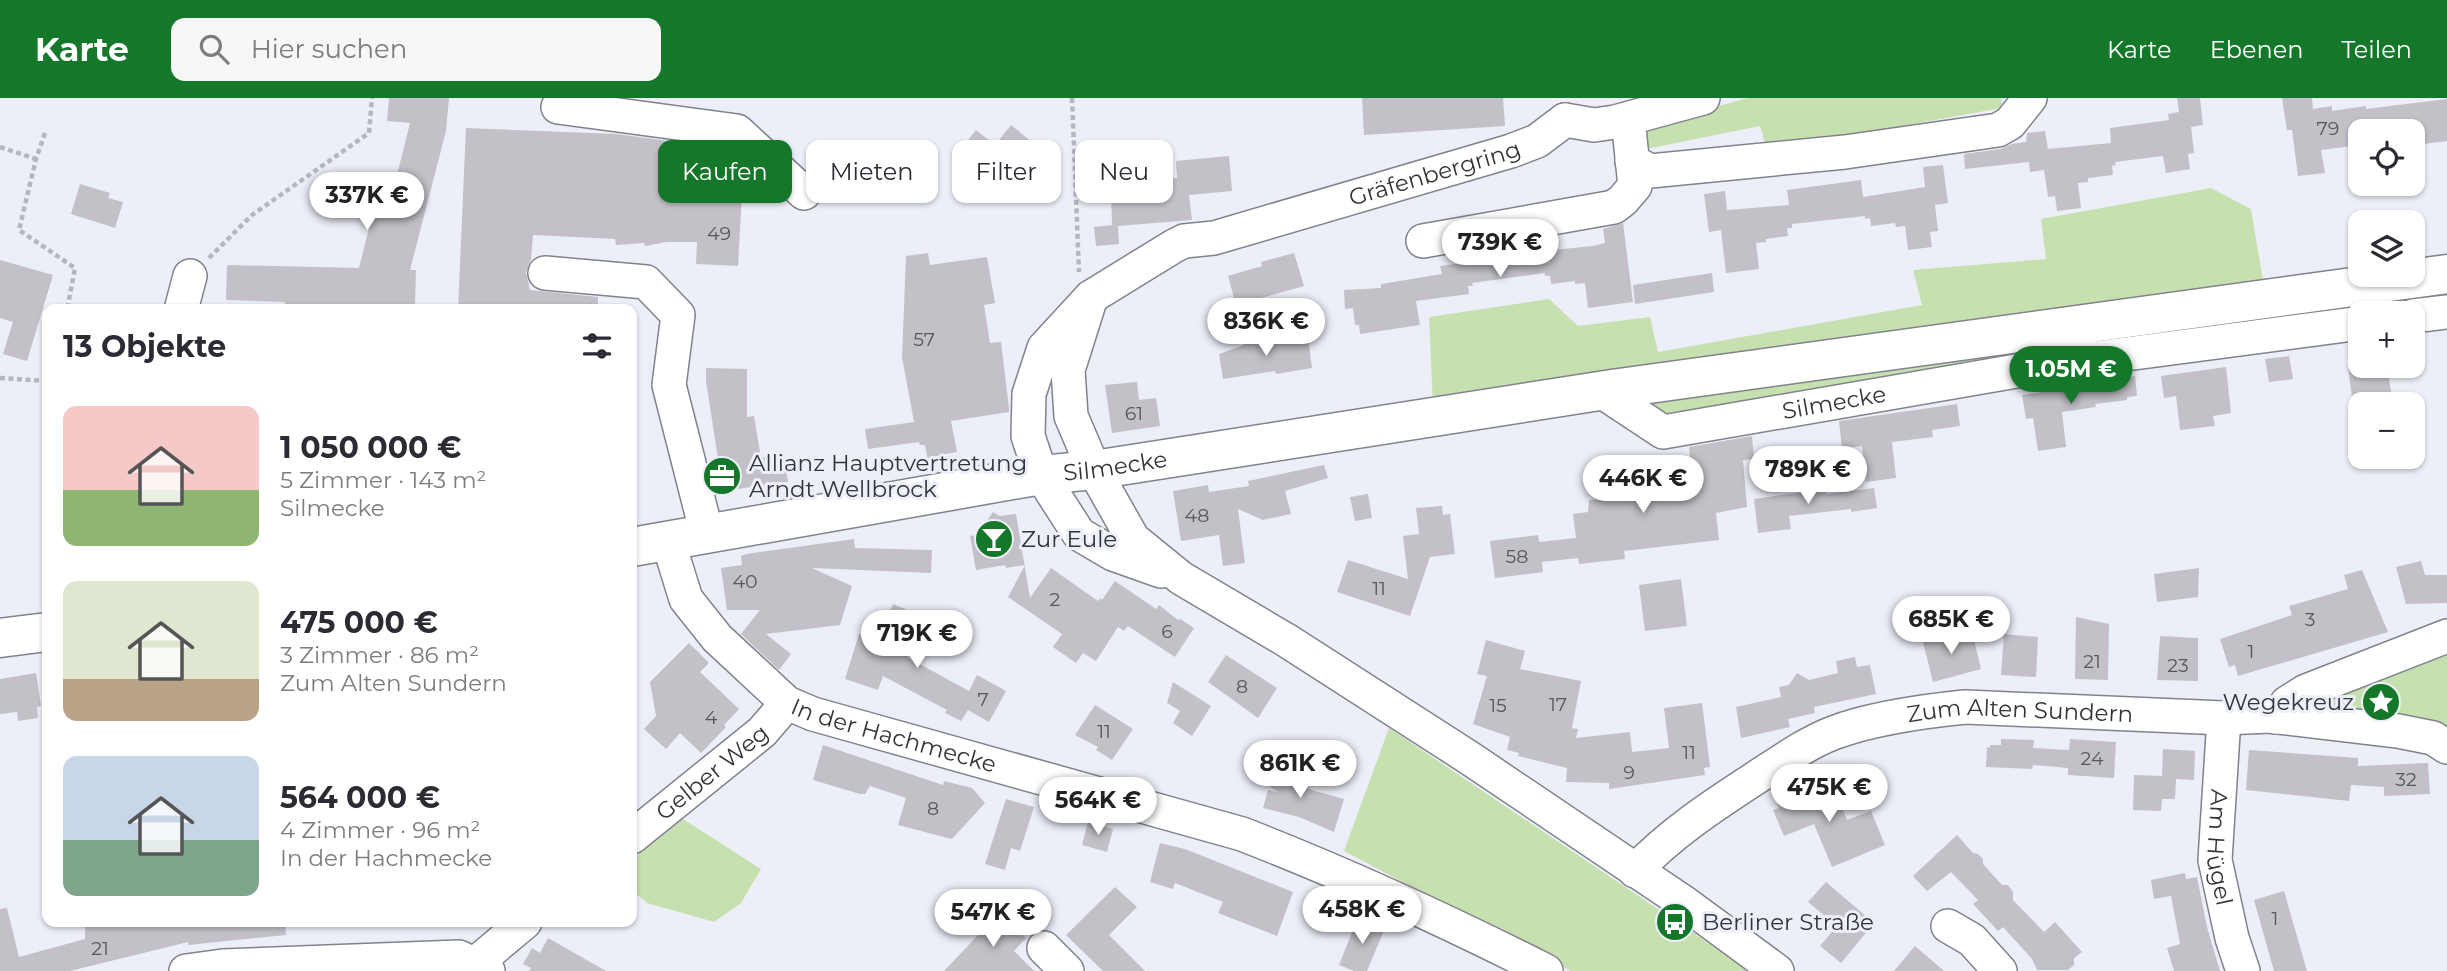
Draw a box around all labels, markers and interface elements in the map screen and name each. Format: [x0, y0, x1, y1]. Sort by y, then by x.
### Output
search box [171, 18, 661, 81]
text: Karte [35, 29, 129, 69]
icon: search [195, 30, 233, 68]
text: Hier suchen [251, 33, 407, 65]
text: Karte [2107, 35, 2172, 64]
text: Ebenen [2210, 35, 2303, 64]
text: Teilen [2341, 35, 2412, 64]
house number: 79 [2317, 117, 2339, 140]
map controls [2348, 119, 2425, 469]
button: locate [2348, 119, 2425, 196]
street label: Gräfenbergring [1345, 135, 1525, 212]
chip: Kaufen [658, 140, 792, 203]
chip: Mieten [806, 140, 938, 203]
chip: Filter [952, 140, 1061, 203]
chip: Neu [1075, 140, 1173, 203]
pin: 337K € [310, 172, 424, 232]
text: 337K € [325, 181, 409, 209]
button: layers [2348, 210, 2425, 287]
pin: 739K € [1443, 220, 1557, 279]
house number: 49 [707, 222, 731, 245]
text: 739K € [1458, 228, 1542, 256]
pin: 836K € [1209, 299, 1323, 358]
button: + [2348, 301, 2425, 378]
text: 836K € [1223, 307, 1309, 335]
icon: filters [578, 327, 616, 365]
text: 13 Objekte [63, 328, 226, 365]
house number: 57 [913, 328, 935, 351]
pin: 1.05M € [2006, 346, 2136, 406]
text: 1.05M € [2025, 355, 2117, 383]
street label: Silmecke [1780, 380, 1888, 425]
button: − [2348, 392, 2425, 469]
house number: 61 [1125, 402, 1143, 425]
text: 1 050 000 € [280, 429, 461, 466]
icon: home [119, 434, 203, 518]
street label: Silmecke [1062, 445, 1169, 487]
pin: 789K € [1751, 446, 1865, 506]
place label: Allianz Hauptvertretung Arndt Wellbrock [749, 449, 1027, 503]
office icon: Allianz Hauptvertretung Arndt Wellbrock [701, 455, 743, 497]
text: 789K € [1765, 455, 1851, 483]
pin: 446K € [1586, 456, 1700, 515]
text: 446K € [1599, 464, 1687, 492]
text: 5 Zimmer · 143 m² [280, 466, 486, 494]
text: Silmecke [280, 494, 385, 522]
house number: 48 [1185, 504, 1209, 527]
bar icon: Zur Eule [973, 518, 1015, 560]
place label: Zur Eule [1021, 525, 1117, 553]
house number: 58 [1506, 545, 1528, 568]
house number: 40 [732, 570, 758, 593]
house number: 11 [1372, 577, 1386, 600]
house number: 2 [1050, 588, 1061, 611]
pin: 685K € [1894, 596, 2008, 656]
text: 475 000 € [280, 604, 438, 641]
text: 685K € [1908, 605, 1994, 633]
house number: 3 [2305, 608, 2315, 631]
icon: home [119, 609, 203, 693]
pin: 719K € [860, 610, 974, 670]
text: 719K € [877, 619, 957, 647]
house number: 6 [1161, 620, 1173, 643]
house number: 1 [2248, 640, 2254, 663]
text: 3 Zimmer · 86 m² [280, 641, 479, 669]
house number: 21 [2083, 650, 2101, 673]
house number: 23 [2167, 654, 2189, 677]
text: Zum Alten Sundern [280, 669, 507, 697]
house number: 8 [1236, 675, 1248, 698]
place icon: Wegekreuz [2360, 681, 2402, 723]
house number: 7 [977, 688, 989, 711]
place label: Wegekreuz [2223, 688, 2354, 716]
street label: In der Hachmecke [787, 692, 1000, 779]
house number: 17 [1549, 693, 1567, 716]
street label: Zum Alten Sundern [1905, 693, 2134, 728]
house number: 15 [1489, 694, 1507, 717]
house number: 4 [705, 706, 718, 729]
street label: Gelber Weg [650, 718, 774, 826]
house number: 11 [1097, 720, 1111, 743]
pin: 861K € [1243, 740, 1357, 800]
house number: 11 [1682, 741, 1696, 764]
house number: 24 [2081, 747, 2104, 770]
text: 861K € [1259, 749, 1341, 777]
house number: 9 [1623, 761, 1635, 784]
pin: 475K € [1772, 764, 1886, 824]
house number: 32 [2395, 768, 2417, 791]
text: 475K € [1787, 773, 1871, 801]
pin: 564K € [1041, 778, 1155, 837]
text: 564 000 € [280, 779, 440, 816]
icon: home [119, 784, 203, 868]
text: 564K € [1055, 786, 1141, 814]
street label: Am Hügel [2200, 788, 2239, 908]
house number: 8 [927, 797, 939, 820]
text: 4 Zimmer · 96 m² [280, 816, 481, 844]
text: In der Hachmecke [280, 844, 492, 872]
pin: 458K € [1305, 886, 1419, 946]
pin: 547K € [936, 890, 1050, 949]
text: 458K € [1319, 895, 1405, 923]
text: 547K € [950, 898, 1036, 926]
bus stop icon: Berliner Straße [1654, 901, 1696, 943]
house number: 1 [2272, 907, 2278, 930]
place label: Berliner Straße [1702, 908, 1874, 936]
house number: 21 [91, 937, 109, 960]

